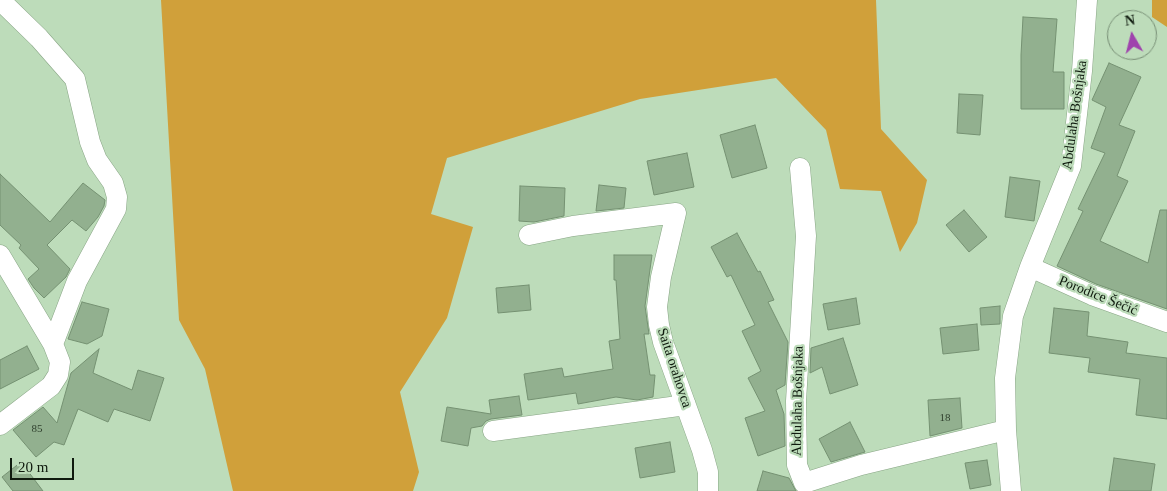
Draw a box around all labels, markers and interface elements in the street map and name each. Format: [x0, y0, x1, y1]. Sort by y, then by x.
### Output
north arrow [1107, 10, 1157, 60]
text: N [1124, 13, 1136, 29]
street label: Abdulaha Bošnjaka [1059, 59, 1091, 171]
street label: Porodice Šečić [1056, 273, 1140, 319]
street label: Saita orahovca [653, 326, 695, 410]
street label: Abdulaha Bošnjaka [789, 346, 807, 456]
house number: 18 [940, 411, 950, 425]
house number: 85 [32, 422, 42, 436]
scale bar [12, 448, 76, 480]
text: 20 m [18, 459, 48, 475]

